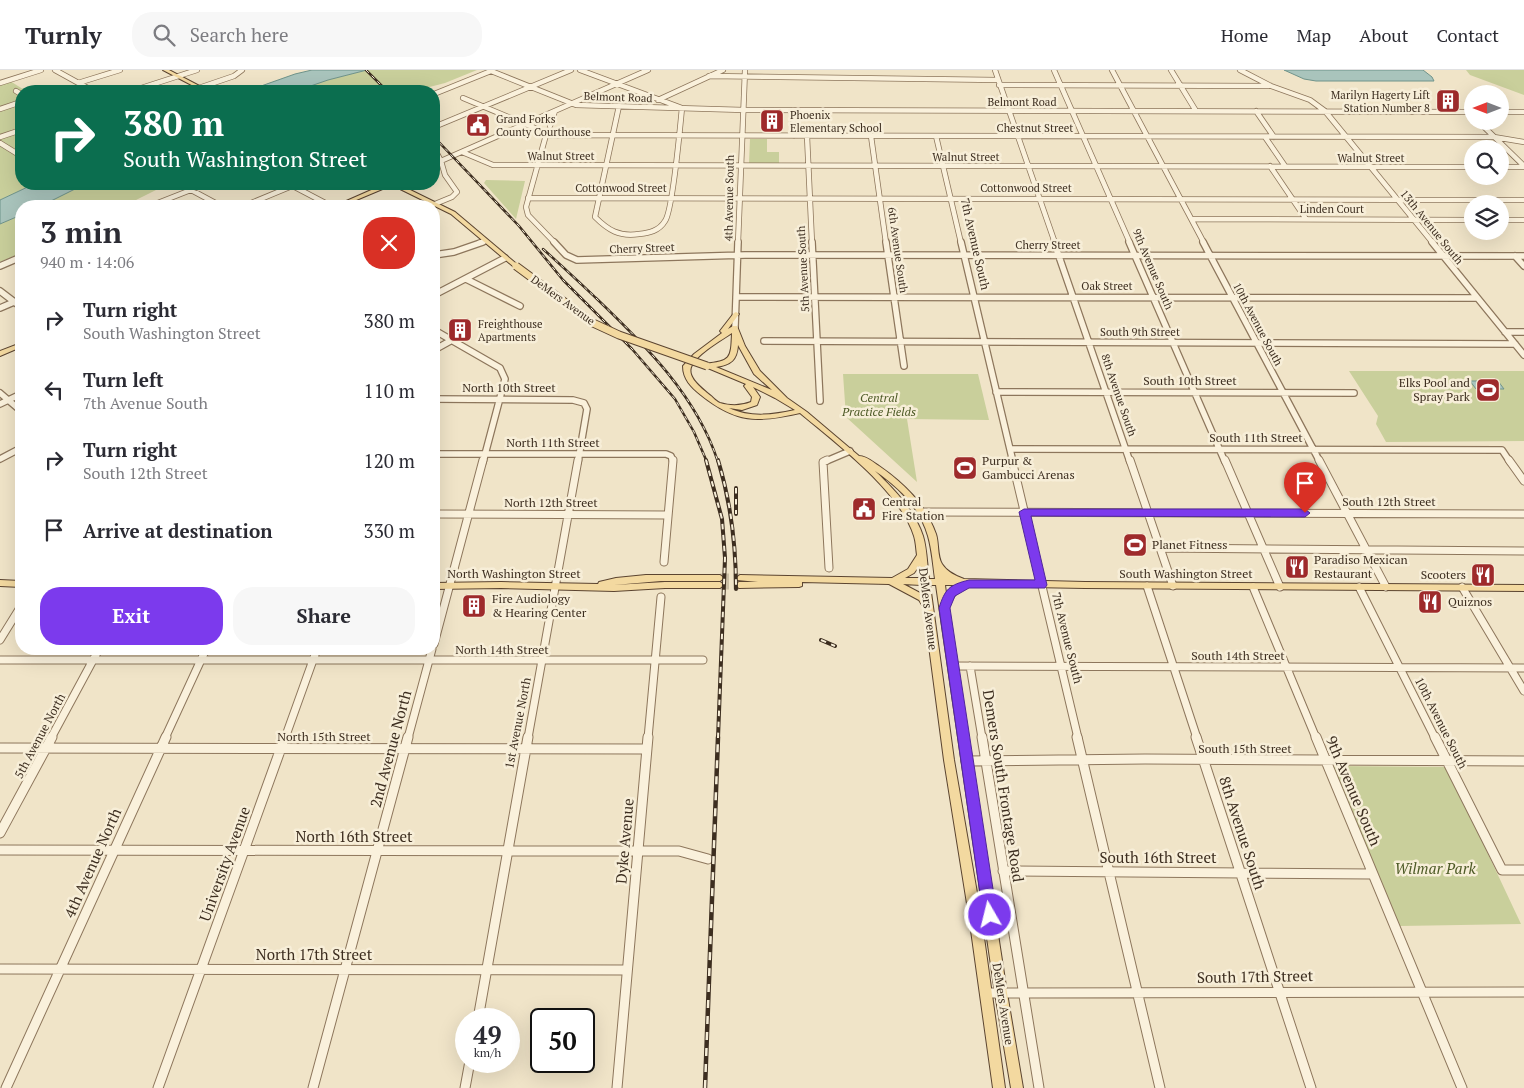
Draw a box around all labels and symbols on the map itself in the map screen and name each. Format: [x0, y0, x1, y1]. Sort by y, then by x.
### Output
north arrow [1464, 85, 1509, 130]
place label: Marilyn Hagerty Lift Station Number 8 [1331, 88, 1430, 115]
building icon: Marilyn Hagerty Lift Station Number 8 [1435, 88, 1461, 114]
street label: Belmont Road [583, 89, 653, 105]
street label: Belmont Road [987, 95, 1057, 109]
building icon: Phoenix Elementary School [759, 108, 785, 134]
place label: Phoenix Elementary School [790, 108, 882, 135]
public building icon: Grand Forks County Courthouse [465, 112, 491, 138]
place label: Grand Forks County Courthouse [496, 112, 591, 139]
street label: Chestnut Street [997, 121, 1073, 135]
street label: Walnut Street [527, 149, 595, 163]
street label: Walnut Street [932, 150, 1000, 164]
street label: Walnut Street [1337, 151, 1405, 165]
street label: 4th Avenue South [721, 154, 737, 241]
street label: Cottonwood Street [575, 181, 667, 195]
street label: Cottonwood Street [980, 181, 1072, 195]
street label: 13th Avenue South [1398, 187, 1467, 268]
street label: 7th Avenue South [958, 197, 993, 291]
street label: Linden Court [1300, 202, 1364, 216]
street label: 6th Avenue South [885, 206, 911, 294]
street label: 5th Avenue South [794, 225, 812, 313]
street label: 9th Avenue South [1130, 227, 1177, 312]
street label: Cherry Street [1015, 238, 1081, 252]
street label: Cherry Street [609, 240, 675, 256]
street label: DeMers Avenue [528, 272, 598, 328]
street label: Oak Street [1081, 279, 1133, 293]
street label: 10th Avenue South [1230, 280, 1286, 368]
building icon: Freighthouse Apartments [447, 317, 473, 343]
place label: Freighthouse Apartments [478, 317, 543, 344]
street label: South 9th Street [1100, 325, 1180, 339]
street label: 8th Avenue South [1098, 352, 1140, 439]
street label: South 10th Street [1143, 373, 1237, 388]
place label: Elks Pool and Spray Park [1399, 375, 1471, 404]
sports icon: Elks Pool and Spray Park [1475, 377, 1501, 403]
street label: North 10th Street [462, 380, 556, 395]
park label: Central Practice Fields [841, 390, 916, 419]
street label: South 11th Street [1209, 430, 1303, 445]
street label: North 11th Street [506, 435, 600, 450]
place label: Purpur & Gambucci Arenas [982, 453, 1075, 482]
sports icon: Purpur & Gambucci Arenas [952, 455, 978, 481]
pin [1284, 462, 1326, 513]
place label: Central Fire Station [882, 494, 944, 523]
street label: South 12th Street [1342, 494, 1436, 509]
street label: North 12th Street [504, 495, 598, 510]
public building icon: Central Fire Station [851, 496, 877, 522]
sports icon: Planet Fitness [1122, 532, 1148, 558]
place label: Planet Fitness [1152, 537, 1228, 552]
place label: Paradiso Mexican Restaurant [1314, 552, 1408, 581]
restaurant icon: Paradiso Mexican Restaurant [1284, 554, 1310, 580]
restaurant icon: Scooters [1470, 562, 1496, 588]
street label: North Washington Street [447, 566, 581, 581]
street label: South Washington Street [1119, 566, 1253, 581]
street label: DeMers Avenue [916, 567, 941, 651]
place label: Scooters [1421, 567, 1466, 582]
restaurant icon: Quiznos [1417, 589, 1443, 615]
place label: Fire Audiology & Hearing Center [492, 591, 587, 620]
street label: 7th Avenue South [1049, 591, 1086, 685]
building icon: Fire Audiology & Hearing Center [461, 593, 487, 619]
place label: Quiznos [1448, 594, 1492, 609]
street label: North 14th Street [455, 642, 549, 657]
street label: South 14th Street [1191, 648, 1285, 663]
street label: 10th Avenue South [1412, 675, 1471, 771]
street label: 1st Avenue North [501, 676, 534, 770]
street label: 2nd Avenue North [365, 688, 415, 810]
street label: Demers South Frontage Road [979, 688, 1029, 883]
street label: 5th Avenue North [11, 691, 68, 781]
street label: North 15th Street [277, 729, 371, 744]
street label: 9th Avenue South [1322, 732, 1386, 849]
street label: South 15th Street [1198, 741, 1292, 756]
street label: 8th Avenue South [1215, 774, 1271, 892]
street label: Dyke Avenue [610, 797, 638, 885]
street label: University Avenue [194, 803, 254, 924]
street label: 4th Avenue North [59, 805, 125, 921]
street label: North 16th Street [295, 826, 413, 846]
street label: South 16th Street [1100, 847, 1217, 867]
park label: Wilmar Park [1394, 858, 1476, 878]
position arrow [963, 888, 1015, 940]
street label: North 17th Street [256, 944, 373, 964]
street label: DeMers Avenue [990, 962, 1017, 1046]
street label: South 17th Street [1197, 965, 1314, 987]
speed limit sign: 50 [530, 1008, 595, 1073]

